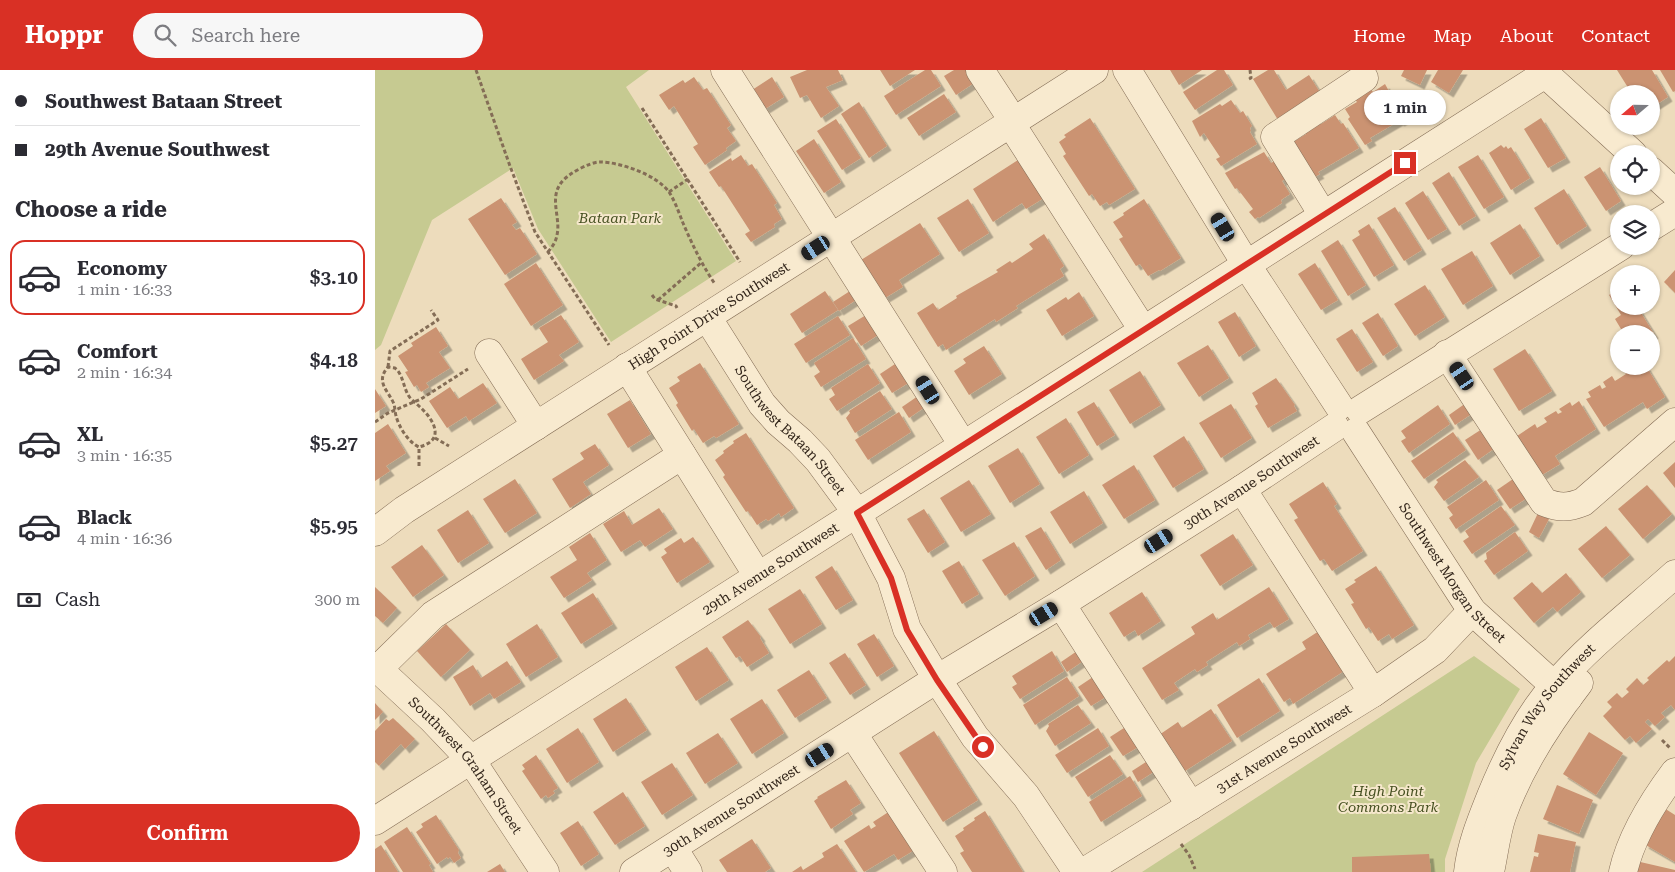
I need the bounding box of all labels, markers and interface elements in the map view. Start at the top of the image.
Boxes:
search box [133,13,483,58]
text: Hoppr [25,21,103,49]
icon: search [151,21,179,49]
text: Search here [191,24,300,47]
text: Home [1353,25,1405,46]
text: Map [1433,25,1472,46]
text: About [1500,25,1553,46]
text: Contact [1581,25,1650,46]
north arrow [1610,85,1660,135]
map controls [1610,85,1660,375]
text: Southwest Bataan Street [45,90,282,113]
callout: 1 min [1364,91,1446,126]
text: 1 min [1383,98,1427,117]
text: 29th Avenue Southwest [45,138,270,161]
button: locate [1610,145,1660,195]
route end [1394,152,1416,174]
text: Choose a ride [15,197,167,222]
button: layers [1610,205,1660,255]
park label: Bataan Park [578,210,662,226]
car [1208,210,1237,244]
car [799,234,832,262]
icon: car [17,255,62,300]
text: Economy [77,257,167,280]
street label: High Point Drive Southwest [625,258,792,373]
button: + [1610,265,1660,315]
text: $3.10 [310,266,358,289]
text: 1 min · 16:33 [77,280,172,299]
button: − [1610,325,1660,375]
icon: car [17,338,62,383]
text: Comfort [77,340,158,363]
text: $4.18 [310,349,358,372]
car [1447,359,1476,393]
street label: Southwest Bataan Street [732,362,849,498]
text: 2 min · 16:34 [77,363,172,382]
car [913,373,942,407]
icon: car [17,421,62,466]
text: XL [77,423,103,446]
text: $5.27 [310,432,358,455]
street label: 30th Avenue Southwest [1180,432,1322,532]
text: 3 min · 16:35 [77,446,172,465]
street label: Southwest Morgan Street [1396,500,1509,646]
icon: car [17,504,62,549]
text: Black [77,506,132,529]
text: $5.95 [310,515,358,538]
street label: 29th Avenue Southwest [699,519,841,618]
car [1142,527,1175,555]
text: 4 min · 16:36 [77,529,172,548]
icon: cash [15,586,43,614]
text: Cash [55,588,100,611]
text: 300 m [314,590,360,609]
car [1027,600,1060,628]
street label: Sylvan Way Southwest [1496,640,1598,772]
street label: Southwest Graham Street [405,693,525,837]
street label: 31st Avenue Southwest [1213,700,1354,796]
route start [972,736,994,758]
car [803,741,836,769]
street label: 30th Avenue Southwest [660,761,802,860]
park label: High Point Commons Park [1338,783,1438,815]
button: Confirm [15,804,360,862]

